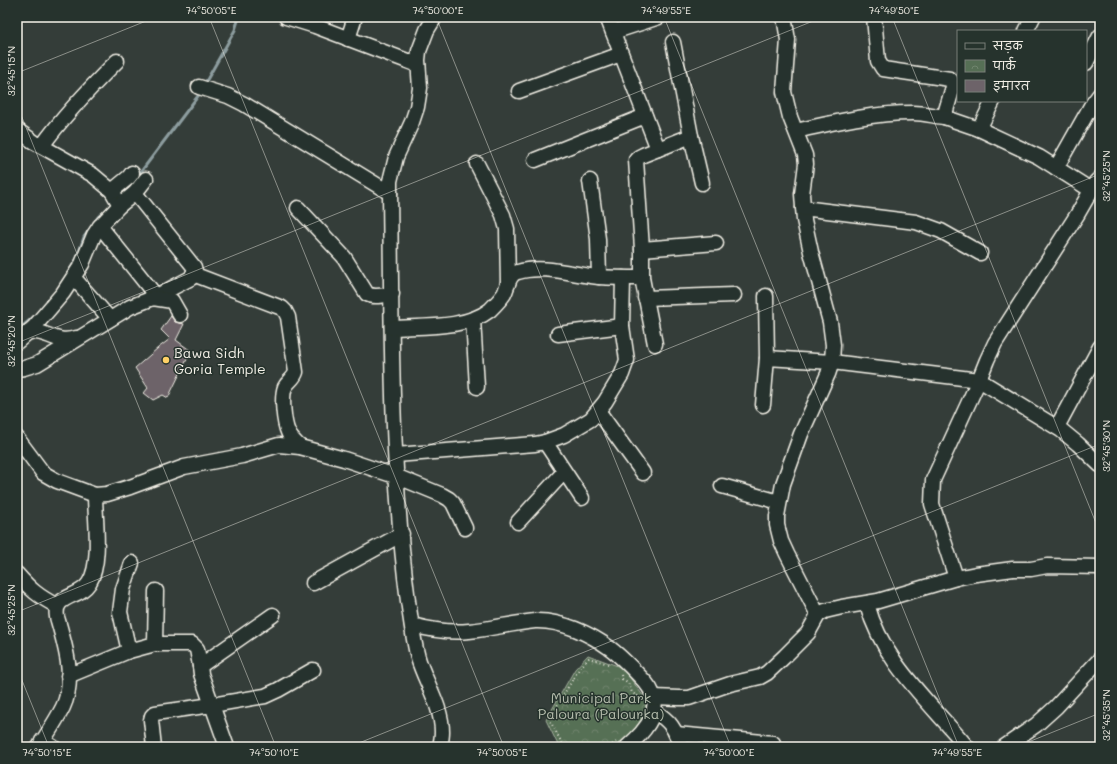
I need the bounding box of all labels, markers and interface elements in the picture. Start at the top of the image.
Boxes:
text: 74°50'05"E [186,3,237,17]
text: 74°50'00"E [412,3,464,17]
text: 74°49'55"E [641,3,691,17]
text: 74°49'50"E [869,3,920,17]
legend [957,30,1087,102]
text: सड़क [992,37,1024,54]
text: 32°45'15"N [4,46,18,96]
text: पार्क [992,56,1017,73]
text: इमारत [993,77,1031,93]
text: 32°45'25"N [1099,150,1113,202]
text: 32°45'20"N [4,315,18,367]
place label: Bawa Sidh Goria Temple [174,343,266,378]
marker: Bawa Sidh Goria Temple [161,355,171,365]
text: 32°45'30"N [1099,420,1113,472]
text: 32°45'25"N [4,584,18,636]
park label: Municipal Park Paloura (Palourka) [538,688,664,723]
text: 32°45'35"N [1099,689,1113,741]
text: 74°50'15"E [22,745,72,759]
text: 74°50'10"E [249,745,299,759]
text: 74°50'05"E [477,745,528,759]
text: 74°50'00"E [703,745,755,759]
text: 74°49'55"E [932,745,982,759]

